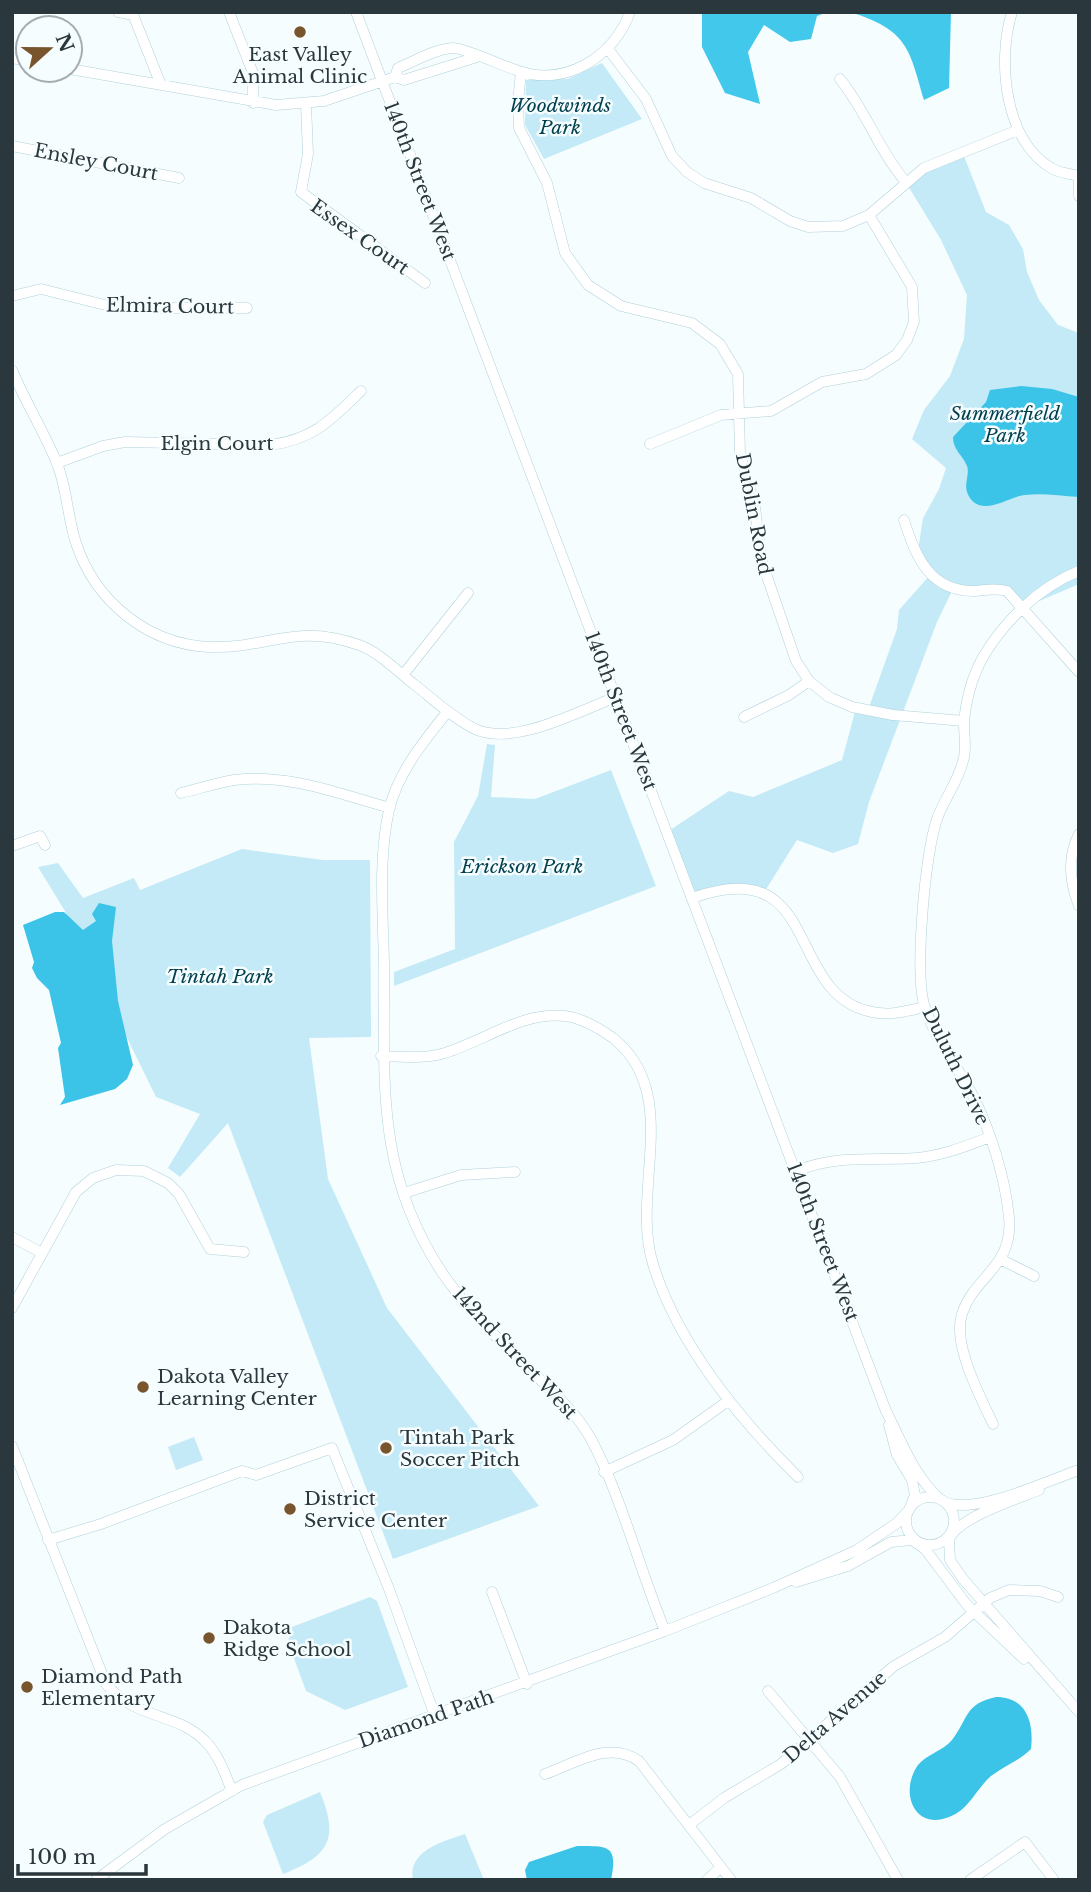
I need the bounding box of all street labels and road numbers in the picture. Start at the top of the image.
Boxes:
street label: 140th Street West [379,98,461,264]
street label: Ensley Court [32,139,161,185]
street label: Essex Court [306,195,414,280]
street label: Elmira Court [106,293,235,319]
street label: Elgin Court [160,432,274,455]
street label: Dublin Road [731,451,777,577]
street label: 140th Street West [580,628,662,794]
street label: Duluth Drive [918,1003,994,1129]
street label: 140th Street West [782,1159,864,1325]
street label: 142nd Street West [448,1282,583,1424]
street label: Delta Avenue [779,1666,891,1768]
street label: Diamond Path [355,1685,497,1753]

